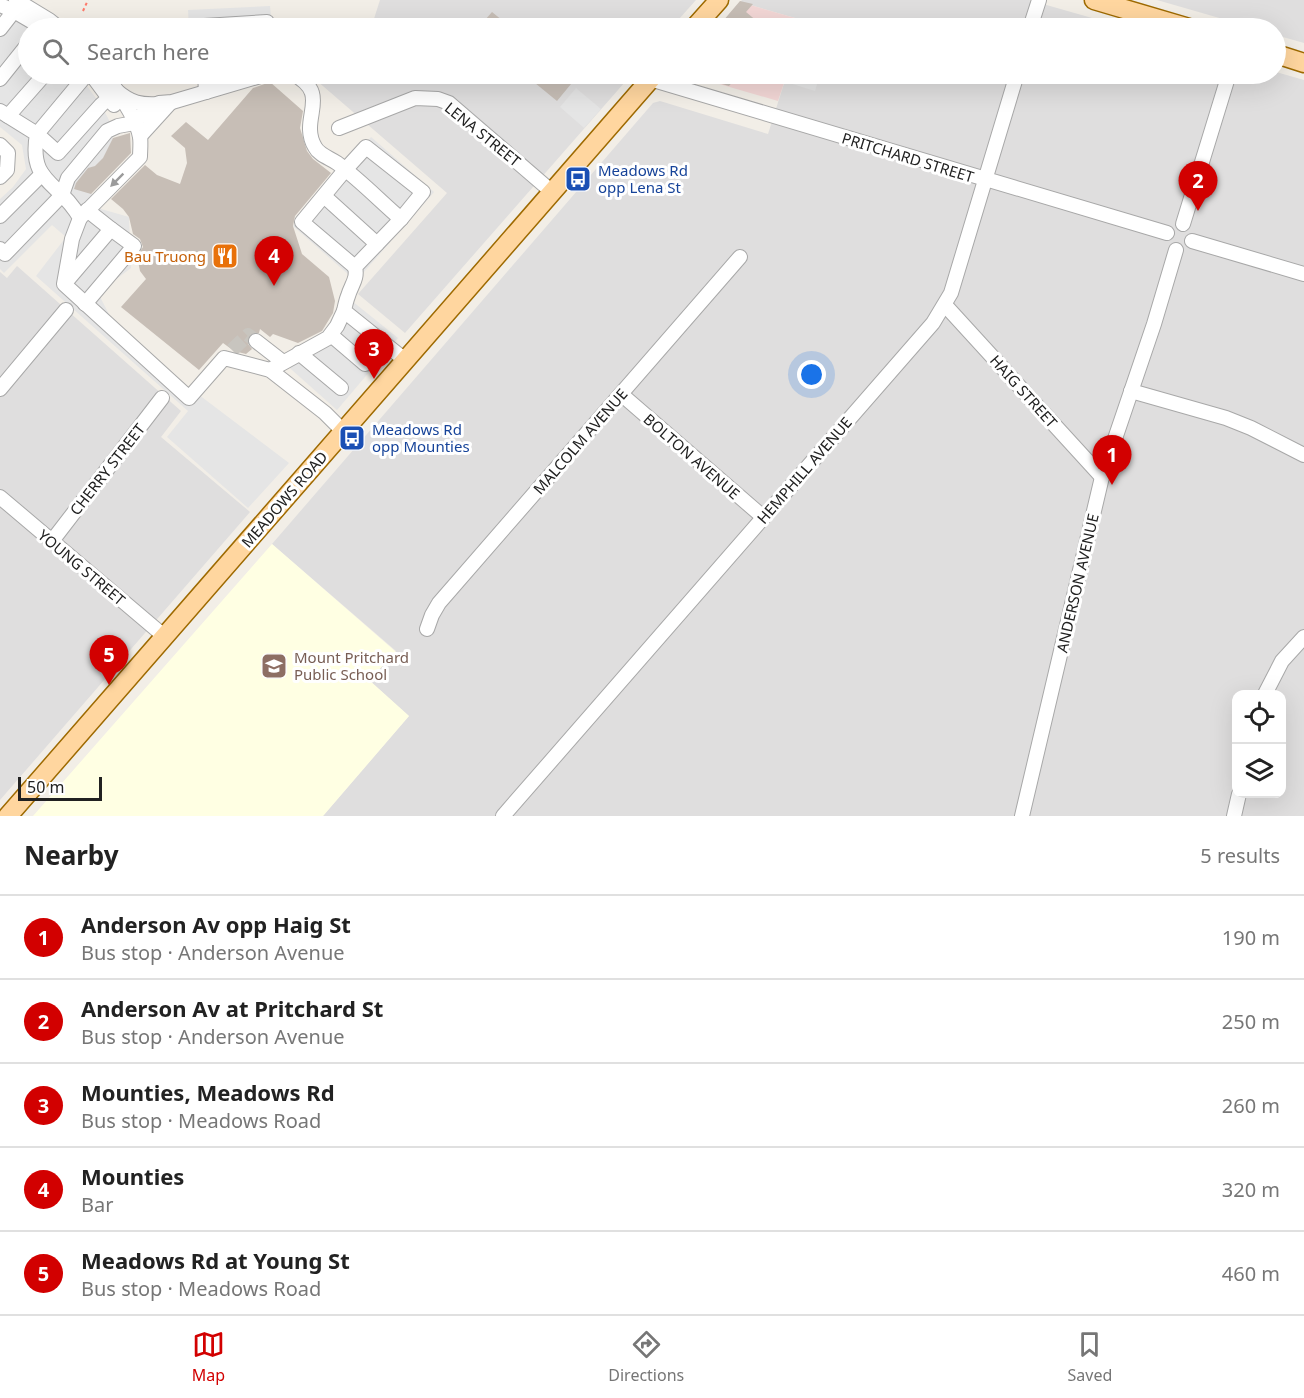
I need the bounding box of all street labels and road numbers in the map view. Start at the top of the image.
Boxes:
street label: LENA STREET [441,97,526,171]
street label: PRITCHARD STREET [840,127,977,187]
street label: HAIG STREET [986,350,1062,432]
street label: MALCOLM AVENUE [528,384,632,498]
street label: BOLTON AVENUE [640,409,744,503]
street label: HEMPHILL AVENUE [752,412,856,528]
street label: CHERRY STREET [65,419,149,519]
street label: MEADOWS ROAD [237,447,331,551]
street label: ANDERSON AVENUE [1051,512,1103,654]
street label: YOUNG STREET [34,525,130,610]

